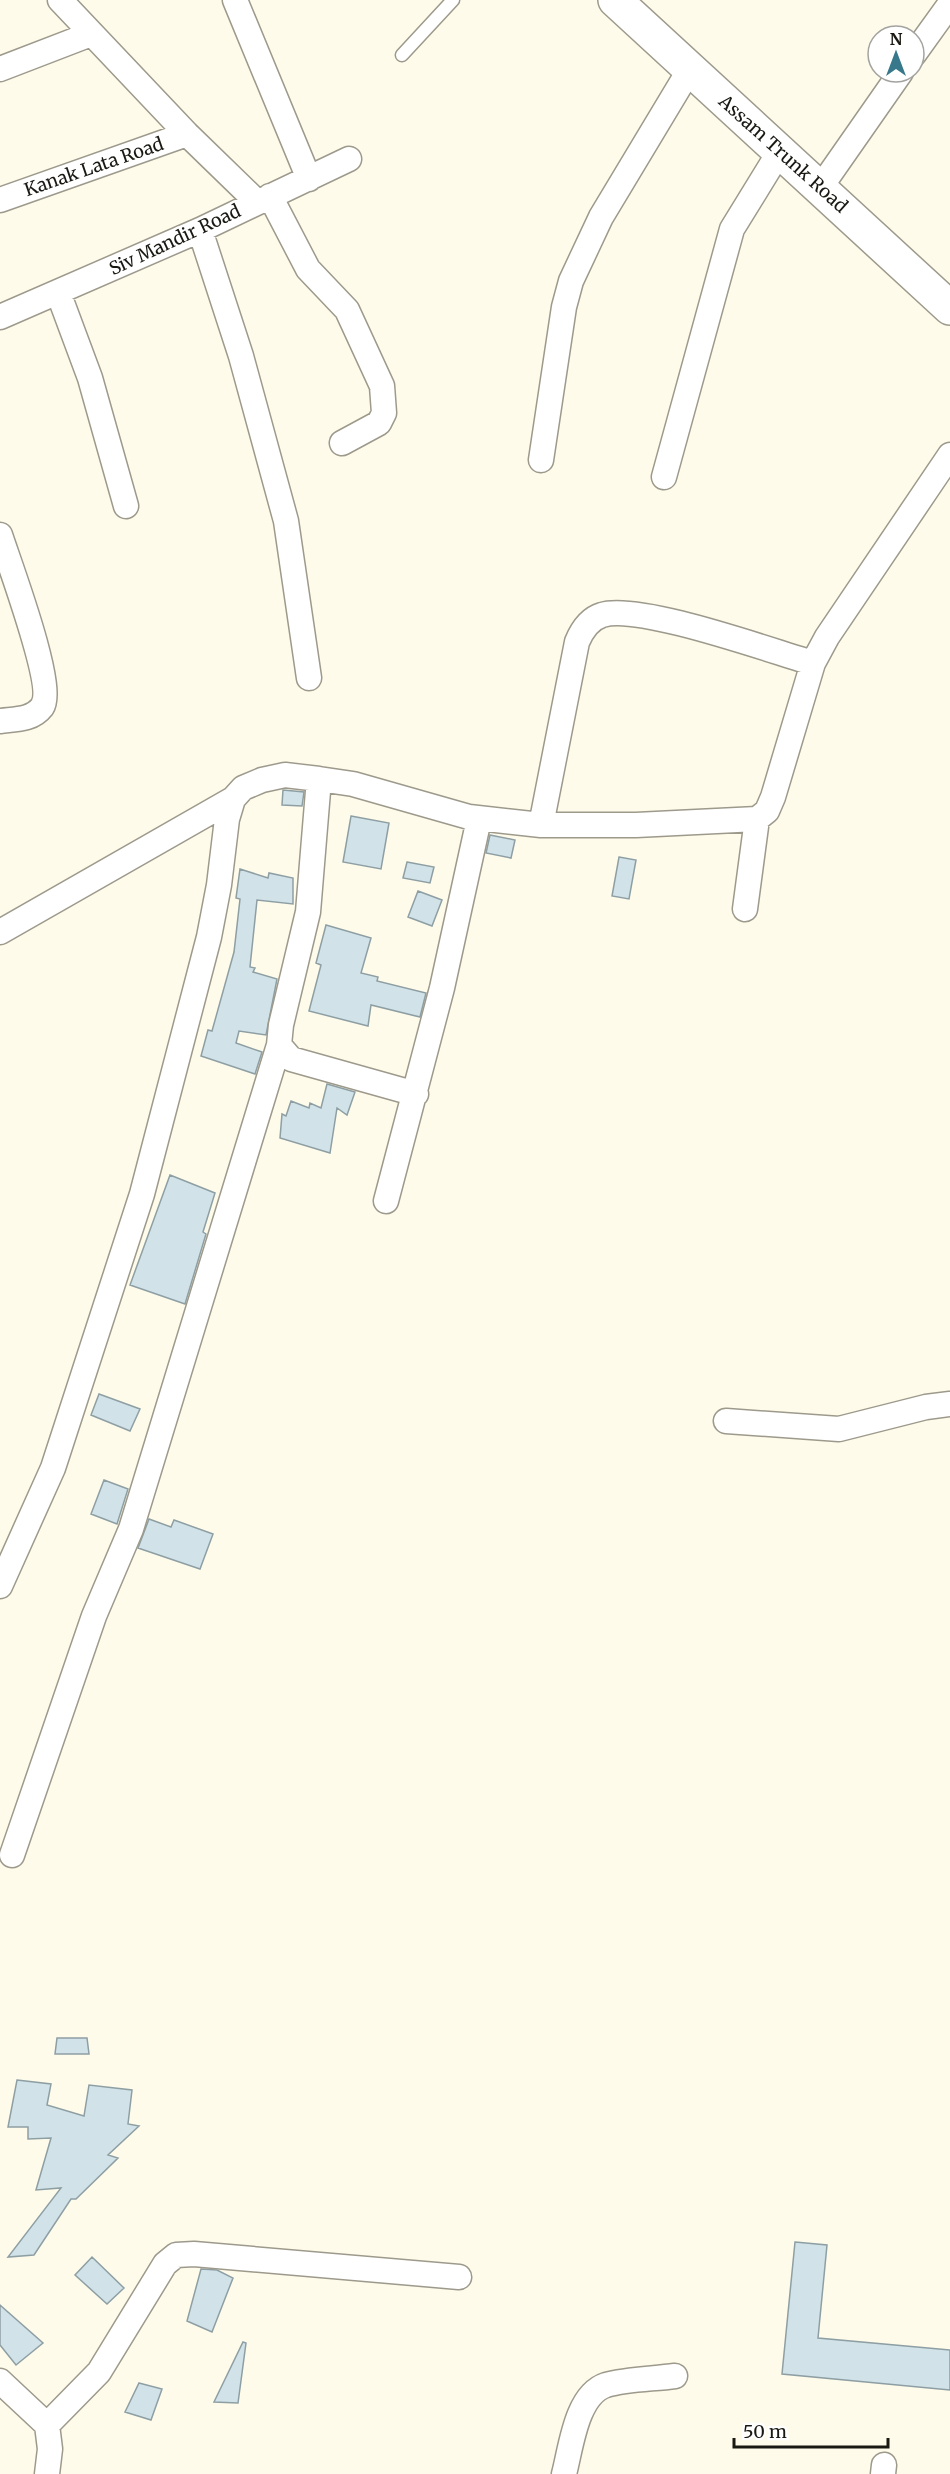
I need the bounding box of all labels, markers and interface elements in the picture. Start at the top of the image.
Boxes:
north arrow [866,24,926,84]
text: N [890,29,903,49]
street label: Assam Trunk Road [713,89,853,218]
street label: Kanak Lata Road [21,132,167,201]
street label: Siv Mandir Road [105,199,244,280]
scale bar [734,2411,888,2449]
text: 50 m [743,2420,787,2443]

